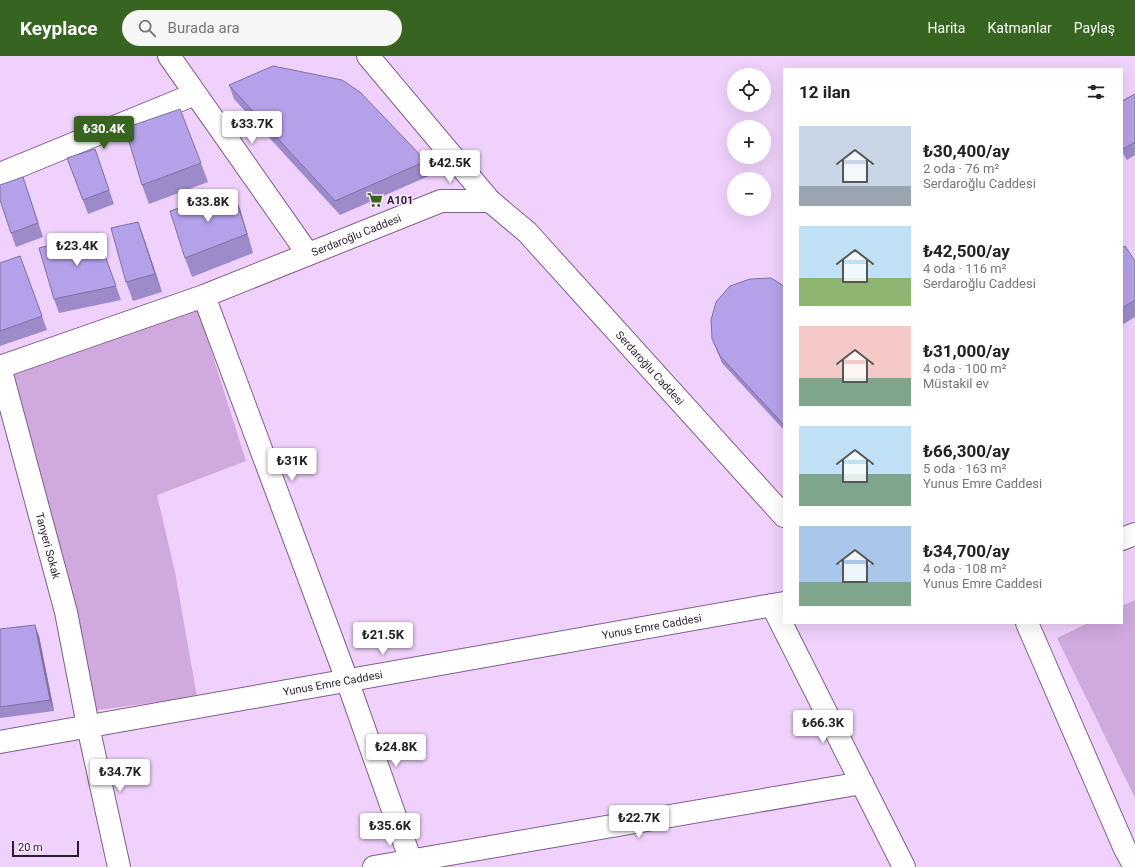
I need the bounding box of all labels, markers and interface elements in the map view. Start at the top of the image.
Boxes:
search box [122,10,402,46]
text: Keyplace [20,17,98,40]
icon: search [136,17,158,39]
text: Burada ara [168,19,240,37]
text: Harita [928,20,965,36]
text: Katmanlar [987,20,1052,36]
text: Paylaş [1074,20,1115,36]
map controls [727,68,771,216]
button: locate [727,68,771,112]
icon: filters [1085,81,1107,103]
text: 12 ilan [799,82,850,102]
pin: ₺33.7K [219,111,285,145]
pin: ₺30.4K [71,116,137,150]
text: ₺33.7K [231,116,273,131]
button: + [727,120,771,164]
text: ₺30.4K [83,121,125,136]
text: ₺30,400/ay [923,141,1010,161]
icon: home [831,142,879,190]
pin: ₺42.5K [417,150,483,184]
text: ₺42.5K [429,155,471,170]
text: 2 oda · 76 m² [923,161,999,176]
button: − [727,172,771,216]
text: Serdaroğlu Caddesi [923,176,1036,191]
pin: ₺33.8K [175,189,241,223]
supermarket icon: A101 [366,191,384,209]
text: ₺33.8K [187,194,229,209]
place label: A101 [387,194,413,207]
street label: Serdaroğlu Caddesi [310,212,403,259]
pin: ₺23.4K [44,233,110,267]
text: ₺23.4K [56,238,98,253]
text: ₺42,500/ay [923,241,1010,261]
icon: home [831,242,879,290]
text: 4 oda · 116 m² [923,261,1007,276]
text: Serdaroğlu Caddesi [923,276,1036,291]
street label: Serdaroğlu Caddesi [613,329,687,408]
text: ₺31,000/ay [923,341,1010,361]
icon: home [831,342,879,390]
text: 4 oda · 100 m² [923,361,1007,376]
text: Müstakil ev [923,376,989,391]
text: ₺66,300/ay [923,441,1010,461]
icon: home [831,442,879,490]
pin: ₺31K [268,448,316,482]
text: ₺31K [277,453,307,468]
text: 5 oda · 163 m² [923,461,1007,476]
text: Yunus Emre Caddesi [923,476,1042,491]
street label: Tanyeri Sokak [33,511,63,581]
text: ₺34,700/ay [923,541,1010,561]
icon: home [831,542,879,590]
text: 4 oda · 108 m² [923,561,1007,576]
text: Yunus Emre Caddesi [923,576,1042,591]
street label: Yunus Emre Caddesi [601,612,703,642]
pin: ₺21.5K [350,622,416,656]
text: ₺21.5K [362,627,404,642]
street label: Yunus Emre Caddesi [282,668,384,699]
pin: ₺66.3K [790,710,856,744]
text: ₺66.3K [802,715,844,730]
pin: ₺24.8K [363,734,429,768]
text: ₺24.8K [375,739,417,754]
pin: ₺34.7K [87,759,153,793]
text: ₺34.7K [99,764,141,779]
pin: ₺22.7K [606,805,672,839]
text: ₺22.7K [618,810,660,825]
pin: ₺35.6K [357,813,423,847]
text: ₺35.6K [369,818,411,833]
scale bar [12,839,79,858]
text: 20 m [18,841,43,854]

